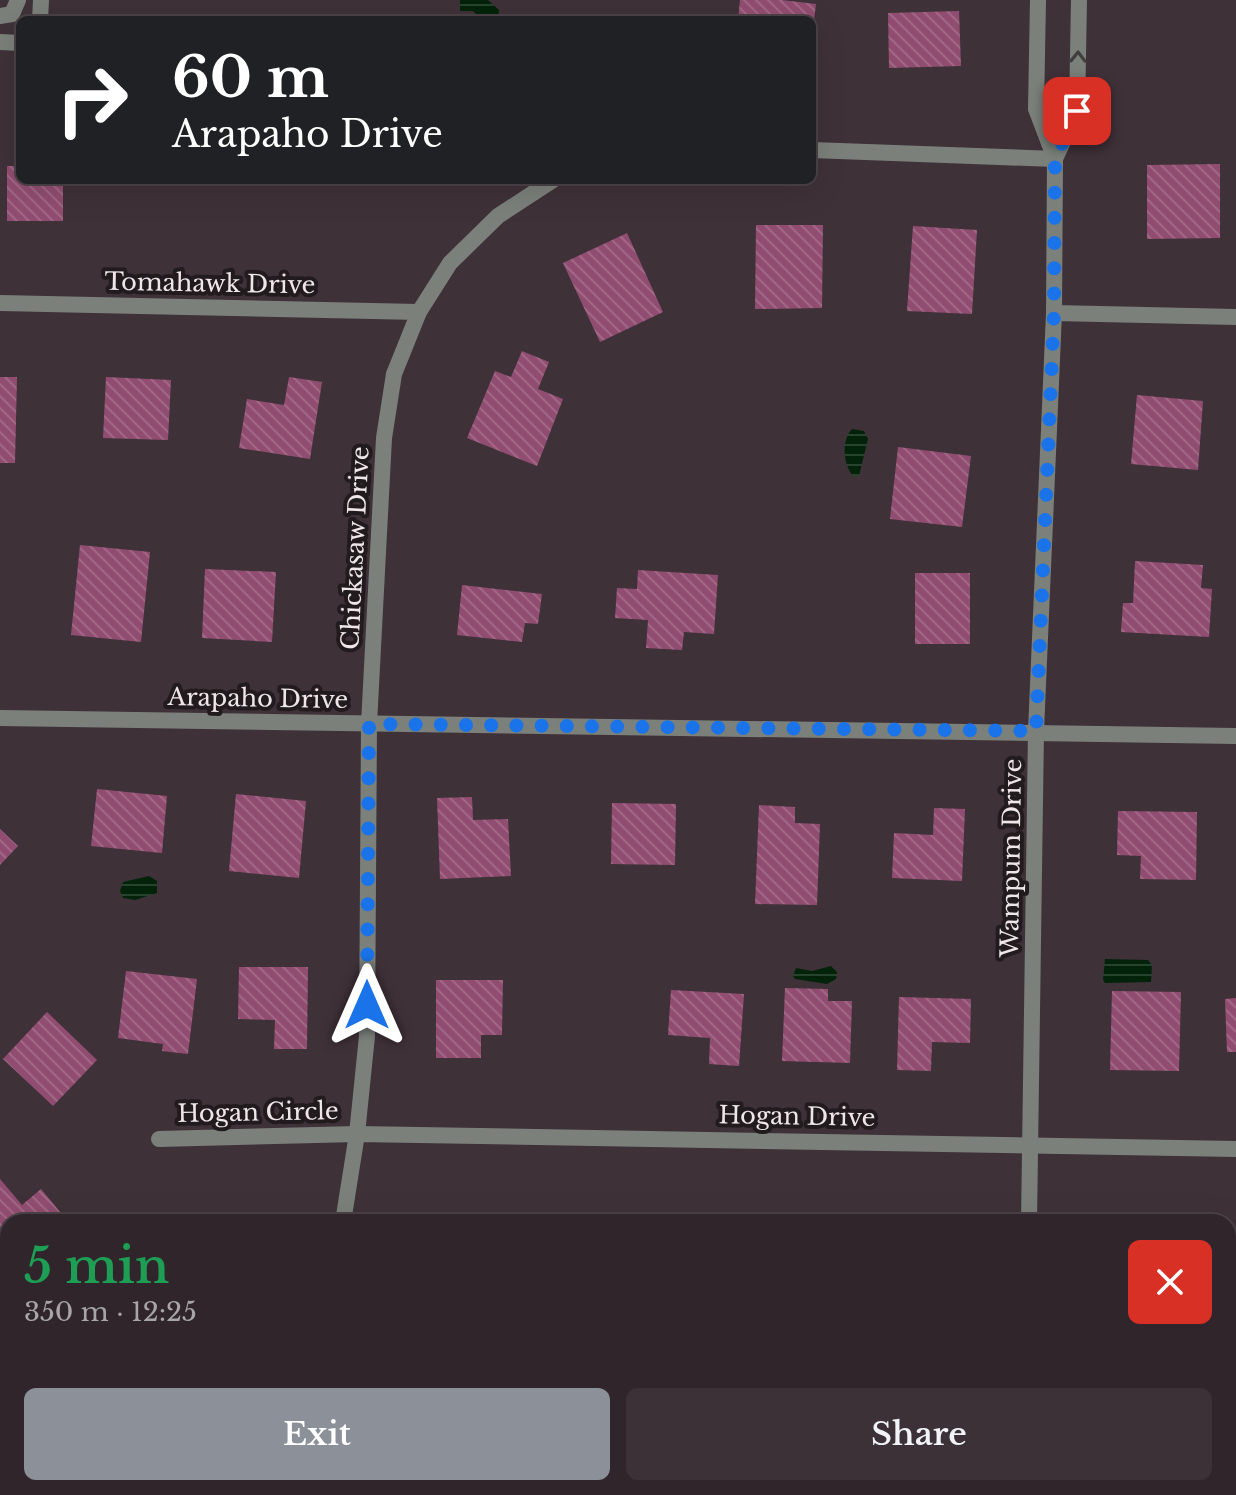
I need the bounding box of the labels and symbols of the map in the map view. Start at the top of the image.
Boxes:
one-way arrow [1069,50,1087,63]
pin [1043,77,1111,145]
street label: Tomahawk Drive [104,267,316,299]
street label: Chickasaw Drive [335,445,375,651]
street label: Arapaho Drive [166,682,349,714]
street label: Wampum Drive [995,758,1027,959]
position arrow [325,963,409,1047]
street label: Hogan Circle [177,1096,339,1128]
street label: Hogan Drive [718,1100,876,1132]

